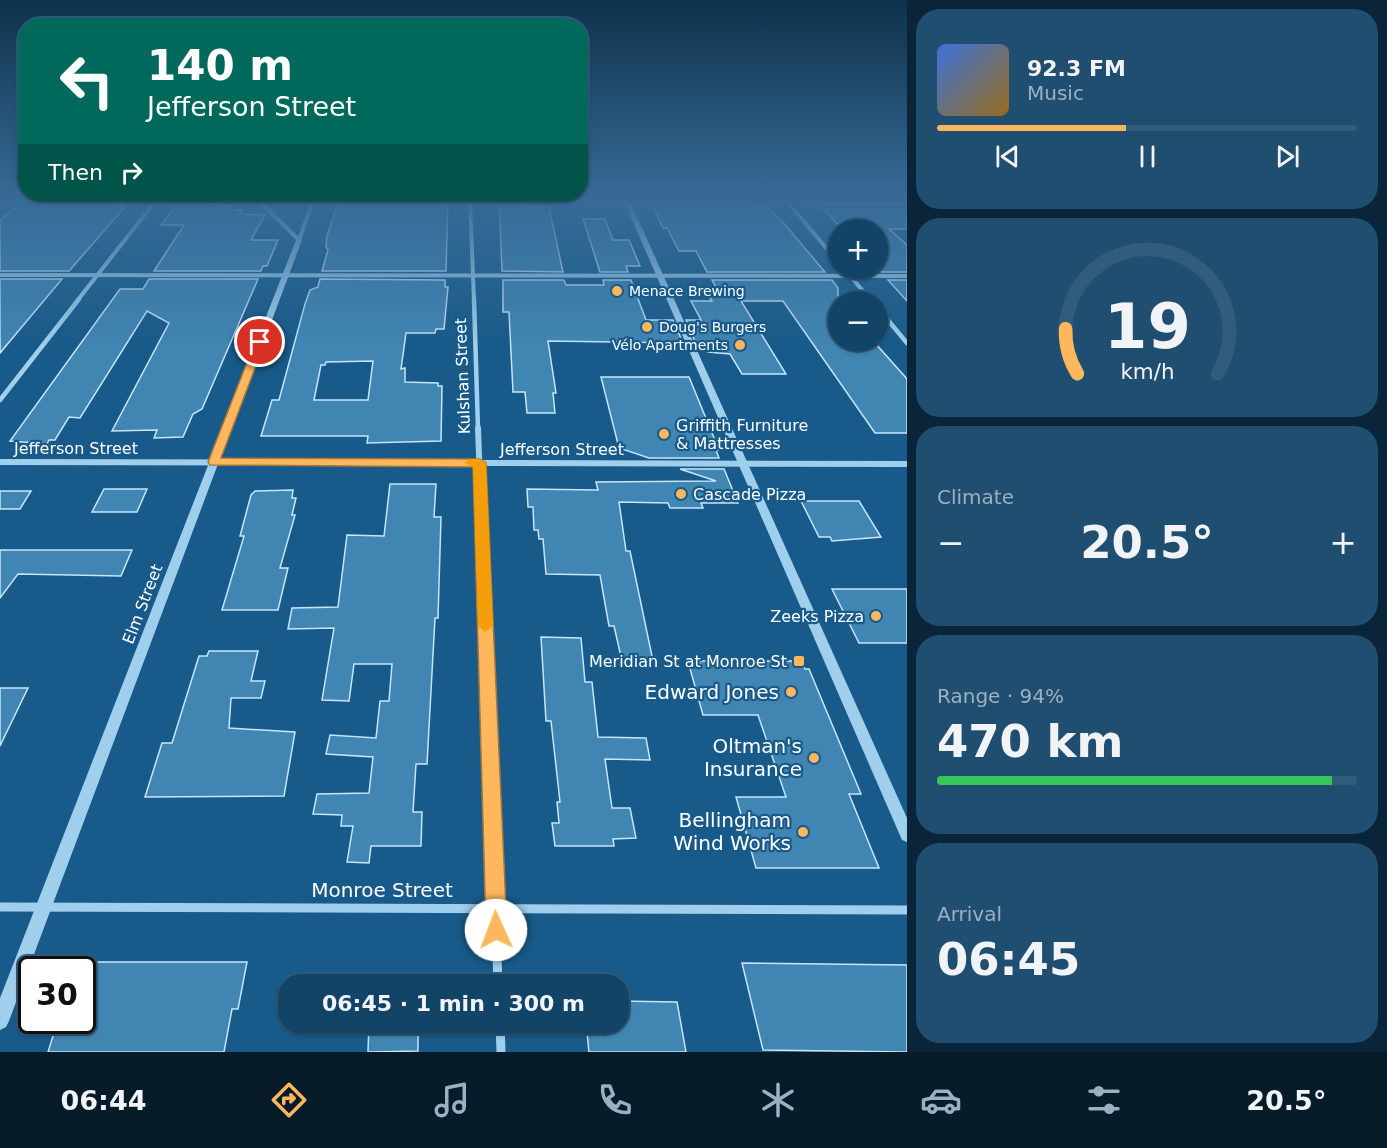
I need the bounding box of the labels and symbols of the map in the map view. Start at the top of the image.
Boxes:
place label: Menace Brewing [629,283,745,299]
marker: Menace Brewing [610,284,624,298]
pin [234,316,285,367]
street label: Kulshan Street [451,317,474,434]
place label: Doug's Burgers [659,319,766,335]
marker: Doug's Burgers [640,320,654,334]
place label: Vélo Apartments [612,337,728,353]
marker: Vélo Apartments [733,338,747,352]
place label: Griffith Furniture & Mattresses [676,416,808,453]
marker: Griffith Furniture & Mattresses [657,427,671,441]
street label: Jefferson Street [13,439,138,458]
street label: Jefferson Street [499,440,624,459]
place label: Cascade Pizza [693,485,806,504]
marker: Cascade Pizza [674,487,688,501]
street label: Elm Street [119,562,166,647]
place label: Zeeks Pizza [770,607,864,626]
marker: Zeeks Pizza [869,609,883,623]
place label: Meridian St at Monroe St [589,652,787,671]
marker: Meridian St at Monroe St [792,654,806,668]
place label: Edward Jones [645,680,779,704]
marker: Edward Jones [784,685,798,699]
place label: Oltman's Insurance [704,734,802,781]
marker: Oltman's Insurance [807,751,821,765]
place label: Bellingham Wind Works [673,808,791,855]
marker: Bellingham Wind Works [796,825,810,839]
street label: Monroe Street [311,878,453,902]
position arrow [464,898,528,962]
speed limit sign: 30 [18,956,96,1034]

